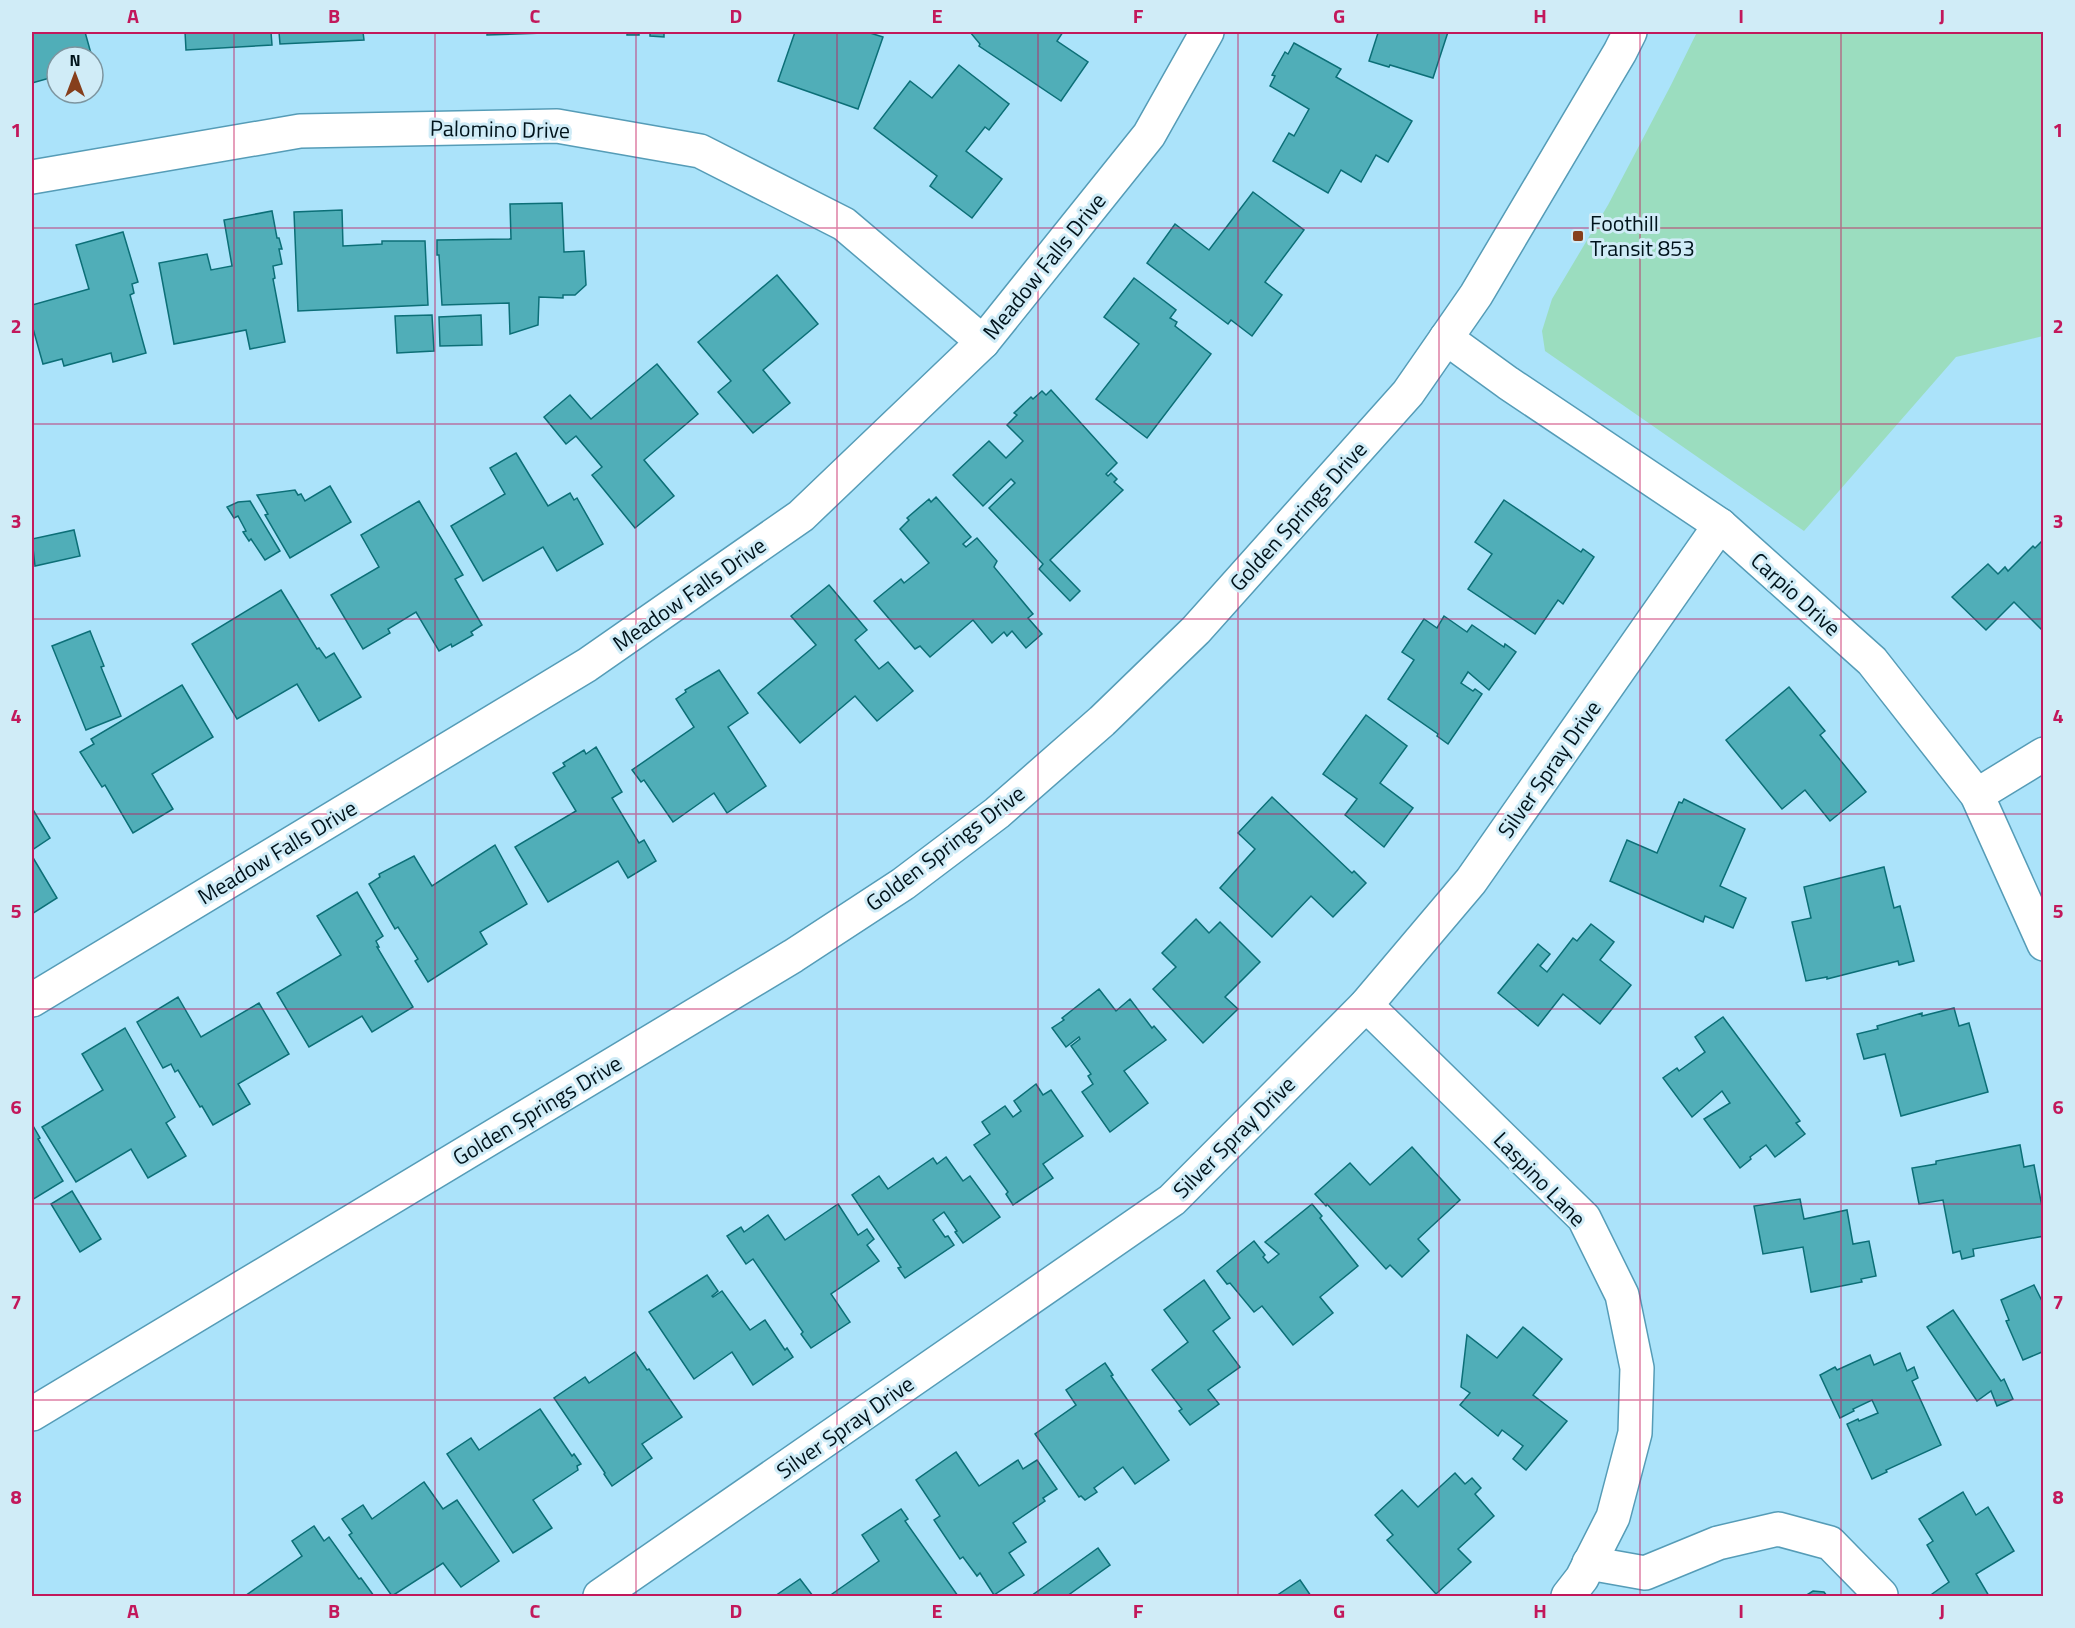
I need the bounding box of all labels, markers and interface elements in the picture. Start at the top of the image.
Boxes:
text: A [127,0,139,31]
text: B [328,0,340,31]
text: C [530,0,541,31]
text: D [730,0,742,31]
text: E [931,0,943,31]
text: F [1133,0,1144,31]
text: G [1333,0,1345,31]
text: H [1533,0,1547,31]
text: I [1738,0,1744,31]
text: J [1939,0,1945,31]
north arrow [45,45,105,105]
text: N [69,48,81,72]
street label: Palomino Drive [430,111,570,147]
text: 1 [10,114,22,145]
text: 1 [2052,114,2064,145]
street label: Meadow Falls Drive [974,185,1114,347]
place label: Foothill Transit 853 [1590,206,1695,265]
marker: Foothill Transit 853 [1571,229,1585,243]
text: 2 [10,310,22,341]
text: 2 [2052,310,2064,341]
street label: Golden Springs Drive [1221,433,1375,599]
text: 3 [10,505,22,536]
text: 3 [2052,505,2064,536]
street label: Meadow Falls Drive [605,528,773,660]
street label: Carpio Drive [1743,544,1849,644]
street label: Silver Spray Drive [1489,693,1609,845]
text: 4 [10,700,22,731]
text: 4 [2052,700,2064,731]
street label: Golden Springs Drive [858,777,1032,919]
street label: Meadow Falls Drive [191,791,363,913]
text: 5 [10,895,22,926]
text: 5 [2052,895,2064,926]
street label: Golden Springs Drive [446,1046,628,1174]
street label: Silver Spray Drive [1165,1068,1303,1206]
text: 6 [10,1091,22,1122]
text: 6 [2052,1091,2064,1122]
street label: Laspino Lane [1486,1124,1594,1234]
text: 7 [10,1286,22,1317]
text: 7 [2052,1286,2064,1317]
street label: Silver Spray Drive [769,1367,921,1487]
text: 8 [10,1481,22,1512]
text: 8 [2052,1481,2064,1512]
text: A [127,1595,139,1626]
text: B [328,1595,340,1626]
text: C [530,1595,541,1626]
text: D [730,1595,742,1626]
text: E [931,1595,943,1626]
text: F [1133,1595,1144,1626]
text: G [1333,1595,1345,1626]
text: H [1533,1595,1547,1626]
text: I [1738,1595,1744,1626]
text: J [1939,1595,1945,1626]

